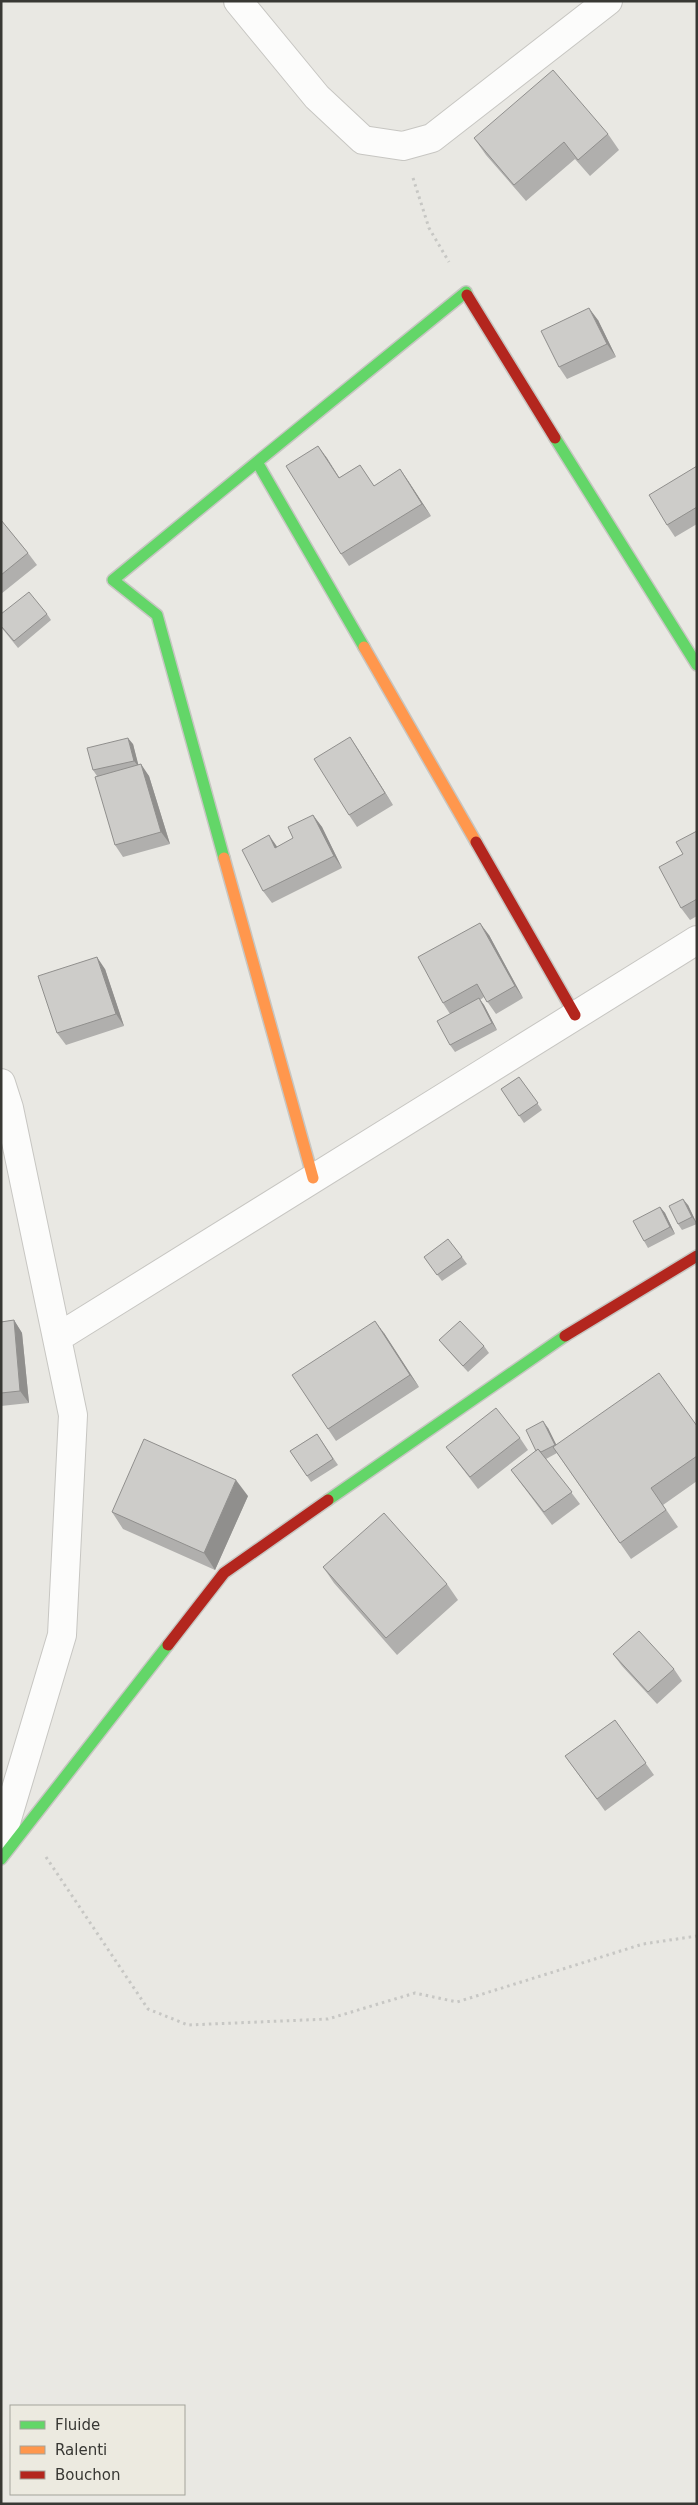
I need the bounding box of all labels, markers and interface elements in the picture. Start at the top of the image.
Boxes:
legend [10,2405,185,2495]
text: Fluide [55,2416,100,2434]
text: Ralenti [55,2441,107,2459]
text: Bouchon [55,2466,120,2484]

